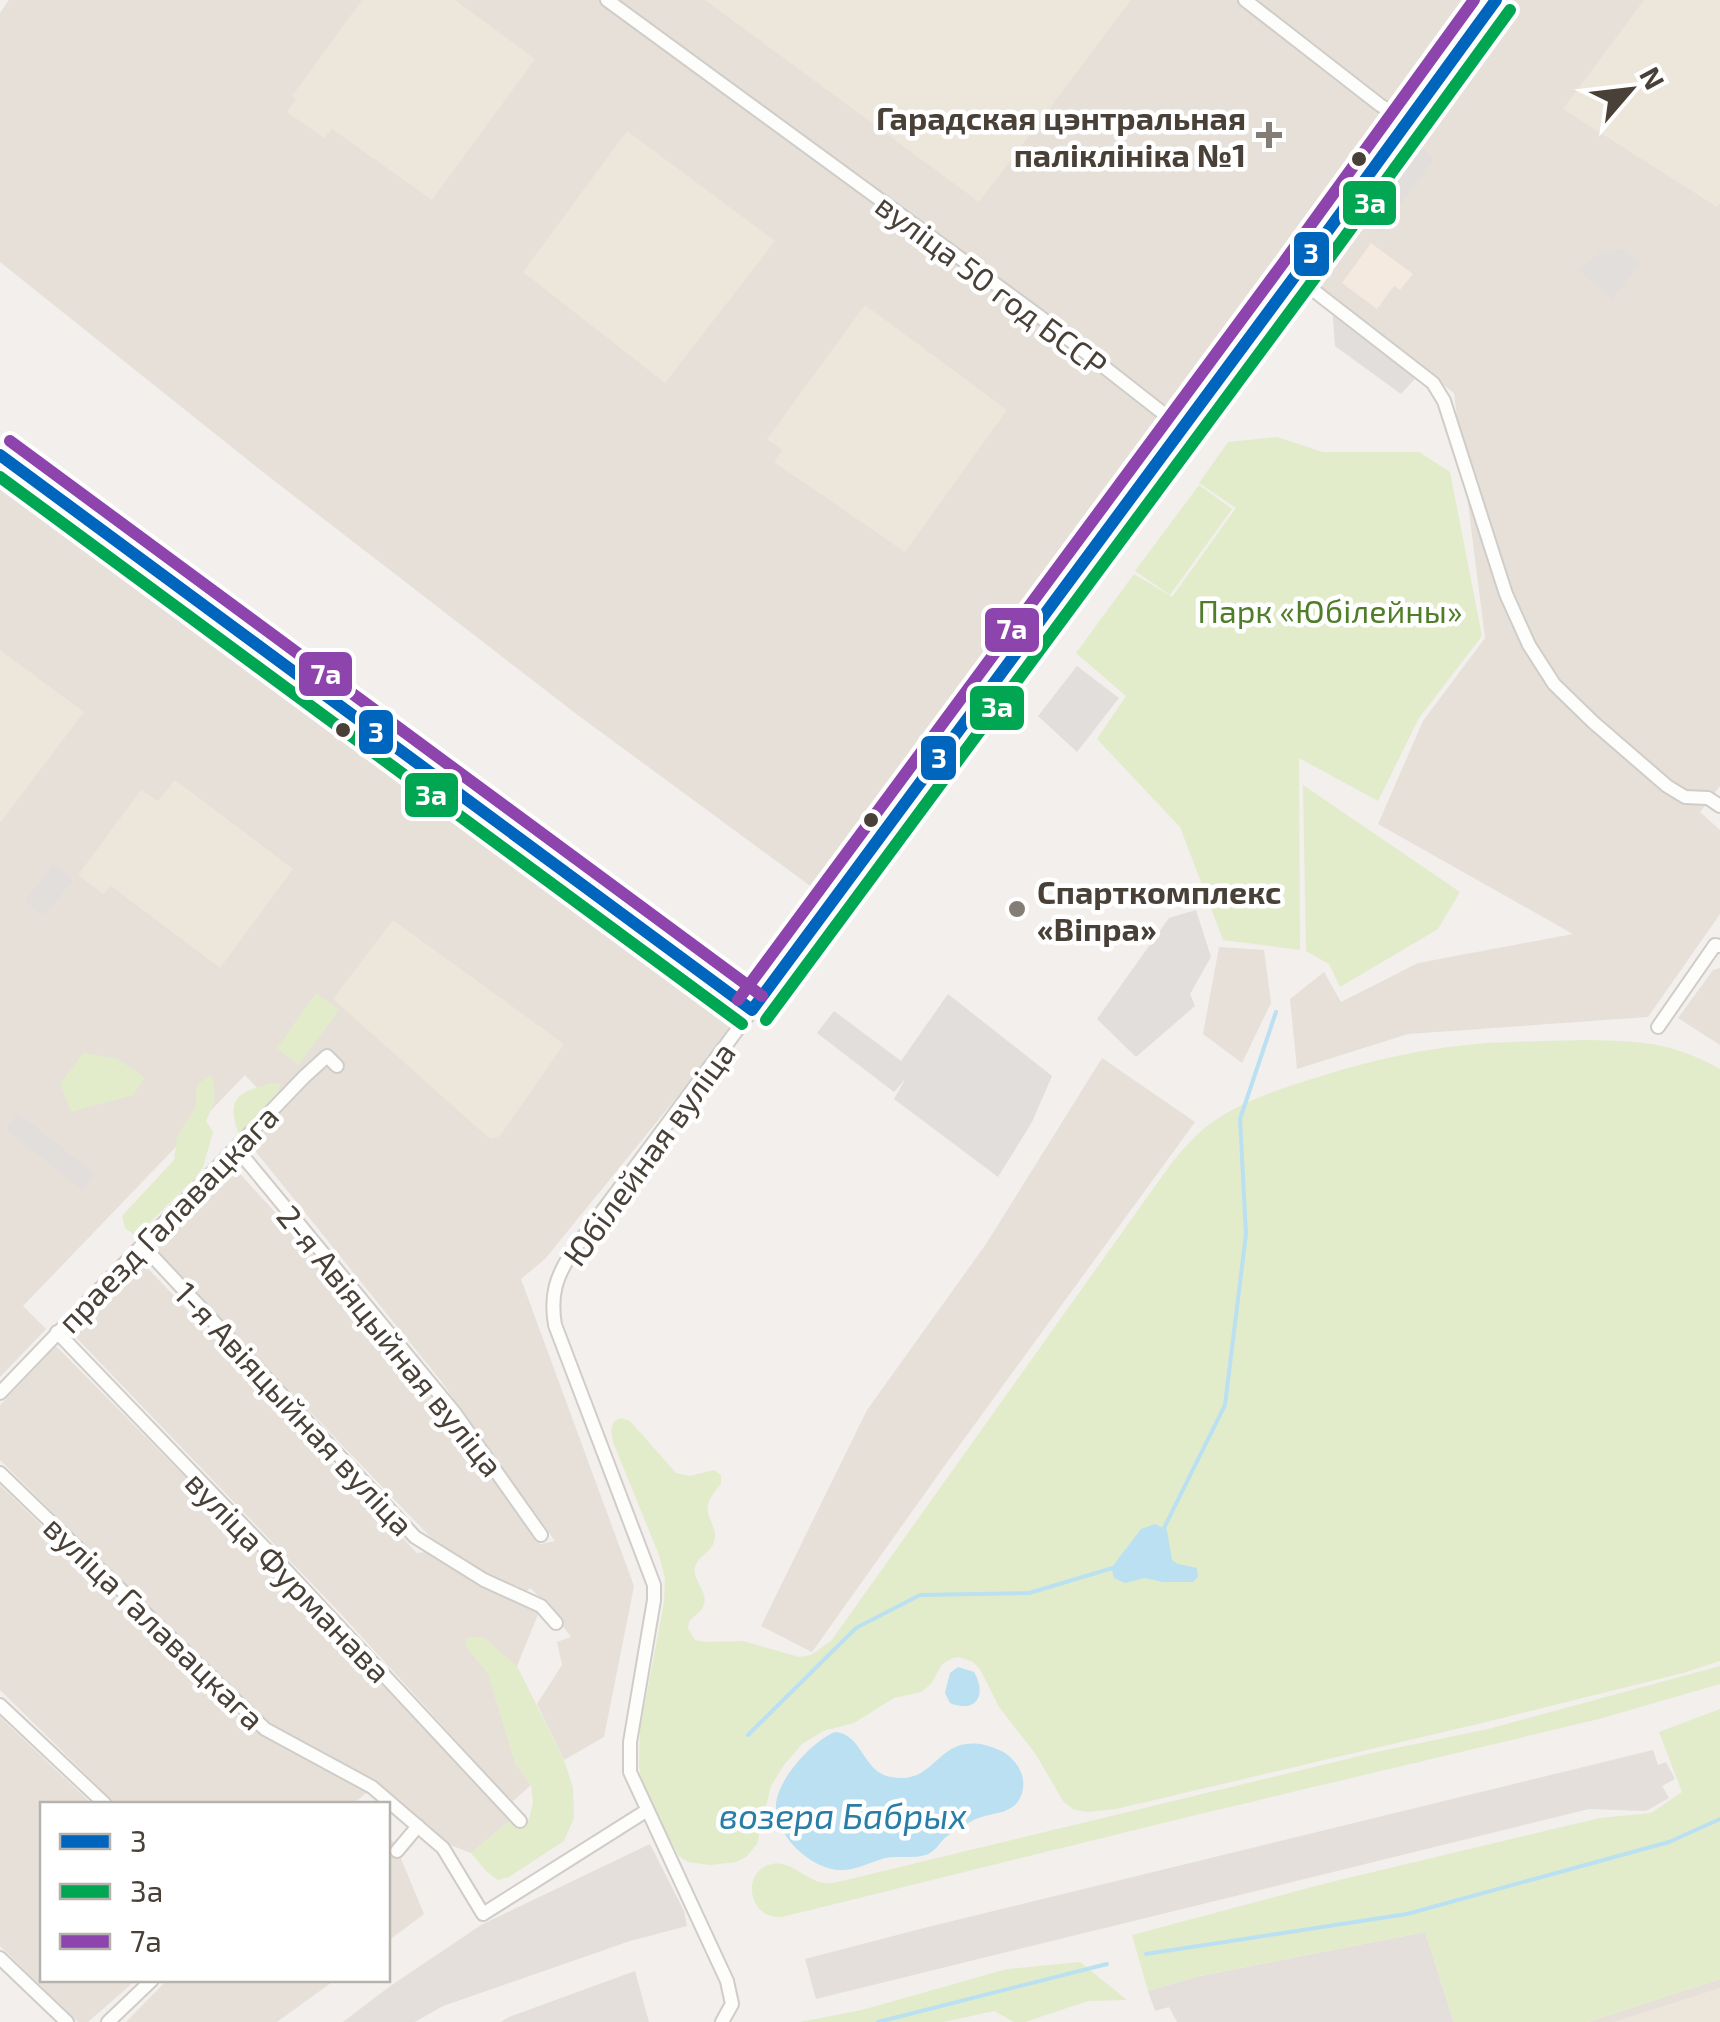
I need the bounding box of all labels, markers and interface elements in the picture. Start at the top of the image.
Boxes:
north arrow [1580,40,1680,140]
text: N [1633,61,1673,95]
place label: Гарадская цэнтральная паліклініка №1 [876,98,1246,173]
marker: Гарадская цэнтральная паліклініка №1 [1256,122,1282,148]
unlabelled marker [1349,149,1369,169]
line badge: 3а [1341,179,1398,227]
street label: вуліца 50 год БССР [868,185,1115,384]
text: 3а [1354,185,1386,219]
line badge: 3 [1292,230,1331,278]
text: 3 [1303,235,1319,269]
park label: Парк «Юбілейны» [1198,591,1462,629]
line badge: 7а [983,606,1041,654]
text: 7а [997,611,1027,645]
line badge: 7а [297,650,354,698]
text: 7а [311,656,341,690]
line badge: 3а [968,684,1026,732]
text: 3а [981,689,1013,723]
line badge: 3 [357,708,395,756]
text: 3 [368,714,384,748]
unlabelled marker [333,720,353,740]
line badge: 3 [919,734,958,782]
text: 3 [931,740,947,774]
line badge: 3а [403,771,460,819]
text: 3а [415,777,447,811]
unlabelled marker [861,810,881,830]
place label: Спарткомплекс «Віпра» [1037,872,1281,947]
marker: Спарткомплекс «Віпра» [1006,898,1028,920]
street label: Юбілейная вуліца [554,1034,743,1273]
street label: праезд Галавацкага [49,1096,285,1340]
street label: 2-я Авіяцыйная вуліца [269,1197,512,1484]
street label: 1-я Авіяцыйная вуліца [167,1273,422,1543]
street label: вуліца Фурманава [178,1463,399,1690]
street label: вуліца Галавацкага [36,1507,273,1738]
water label: возера Бабрых [719,1794,968,1836]
legend [40,1802,390,1982]
text: 3 [130,1822,147,1858]
text: 3а [130,1872,163,1908]
text: 7а [130,1922,162,1958]

